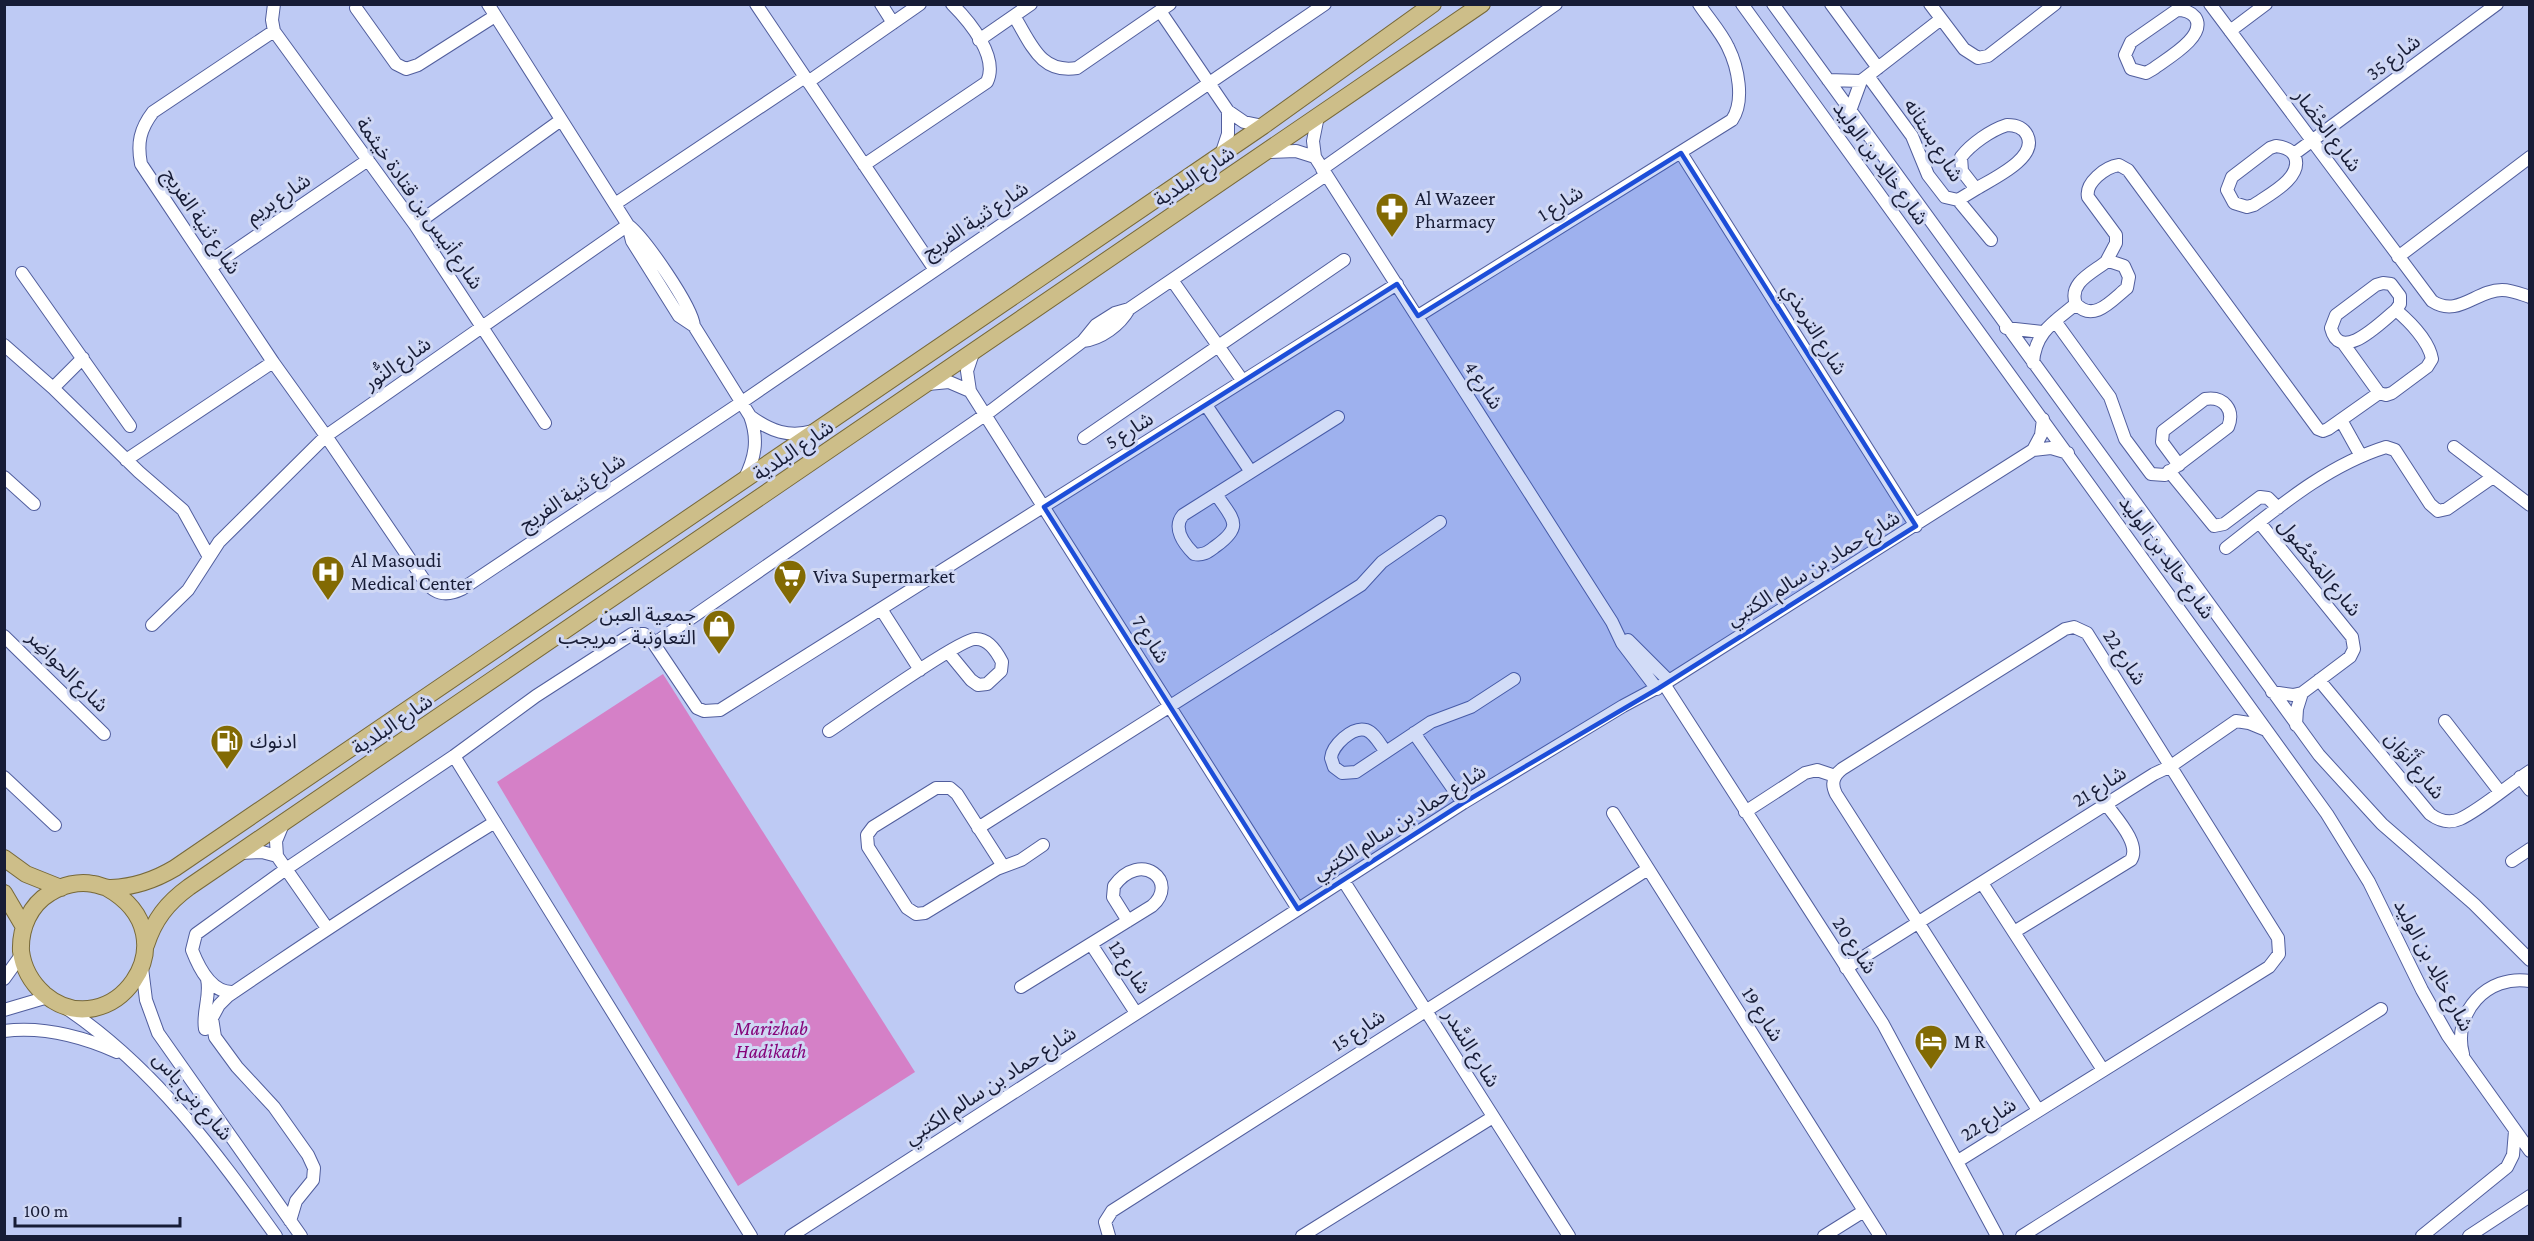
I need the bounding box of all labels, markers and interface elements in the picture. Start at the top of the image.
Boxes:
street label: شارع 35 [2362,30,2427,88]
street label: شارع الحْضَار [2286,84,2366,178]
street label: شارع بستانه [1897,95,1968,188]
street label: شارع خالِد بن الوليد [1826,97,1933,231]
street label: شارع أنيس بن قتادة خيثمة [349,113,488,295]
street label: شارع البلدية [1150,141,1240,214]
street label: شارع ثنية الفريج [155,164,245,280]
street label: شارع بريم [242,169,317,231]
street label: شارع ثنية الفريج [918,177,1034,267]
street label: شارع 1 [1533,181,1589,229]
place label: Al Wazeer Pharmacy [1415,187,1496,233]
pharmacy icon: Al Wazeer Pharmacy [1374,191,1410,238]
street label: شارع الترمذي [1774,279,1852,381]
street label: شارع النُّور [357,329,437,398]
street label: شارع 4 [1457,357,1508,415]
street label: شارع 5 [1101,407,1159,457]
street label: شارع البلدية [749,415,839,488]
street label: شارع ثنية الفريج [515,449,631,539]
street label: شارع خالِد بن الوليد [2112,491,2219,625]
street label: شارع حماد بن سالم الكتبي [1722,506,1906,634]
street label: شارع المَحْصُول [2271,514,2366,623]
place label: Al Masoudi Medical Center [351,549,472,594]
hospital icon: Al Masoudi Medical Center [310,554,346,601]
supermarket icon: Viva Supermarket [772,558,808,605]
place label: Viva Supermarket [813,565,955,588]
place label: جمعية العبن التعاونبة - مريجب [558,603,696,649]
shop icon: جمعية العبن التعاونبة - مريجب [701,608,737,655]
street label: شارع 7 [1125,611,1174,669]
street label: شارع الحواضِر [19,625,113,719]
street label: شارع 22 [2096,625,2151,691]
street label: شارع البلدية [348,689,438,762]
fuel station icon: ادنوك [209,723,245,770]
street label: شارع أَنْوَان [2378,724,2453,806]
place label: ادنوك [250,730,297,753]
street label: شارع حماد بن سالم الكتبي [1308,760,1492,888]
street label: شارع 21 [2068,761,2132,814]
street label: شارع خالِد بن الوليد [2386,895,2478,1037]
street label: شارع 20 [1825,912,1882,980]
street label: شارع 12 [1101,936,1155,1000]
street label: شارع 19 [1735,983,1788,1047]
street label: شارع السَّدر [1436,1004,1505,1093]
street label: شارع 15 [1327,1005,1391,1059]
park label: Marizhab Hadikath [733,1017,808,1062]
street label: شارع حماد بن سالم الكتبي [900,1021,1082,1153]
hotel icon: M R [1913,1023,1949,1070]
place label: M R [1954,1030,1986,1052]
street label: شارع بني ياس [145,1047,237,1148]
street label: شارع 22 [1956,1093,2022,1148]
scale bar [15,1190,180,1228]
text: 100 m [24,1201,69,1221]

